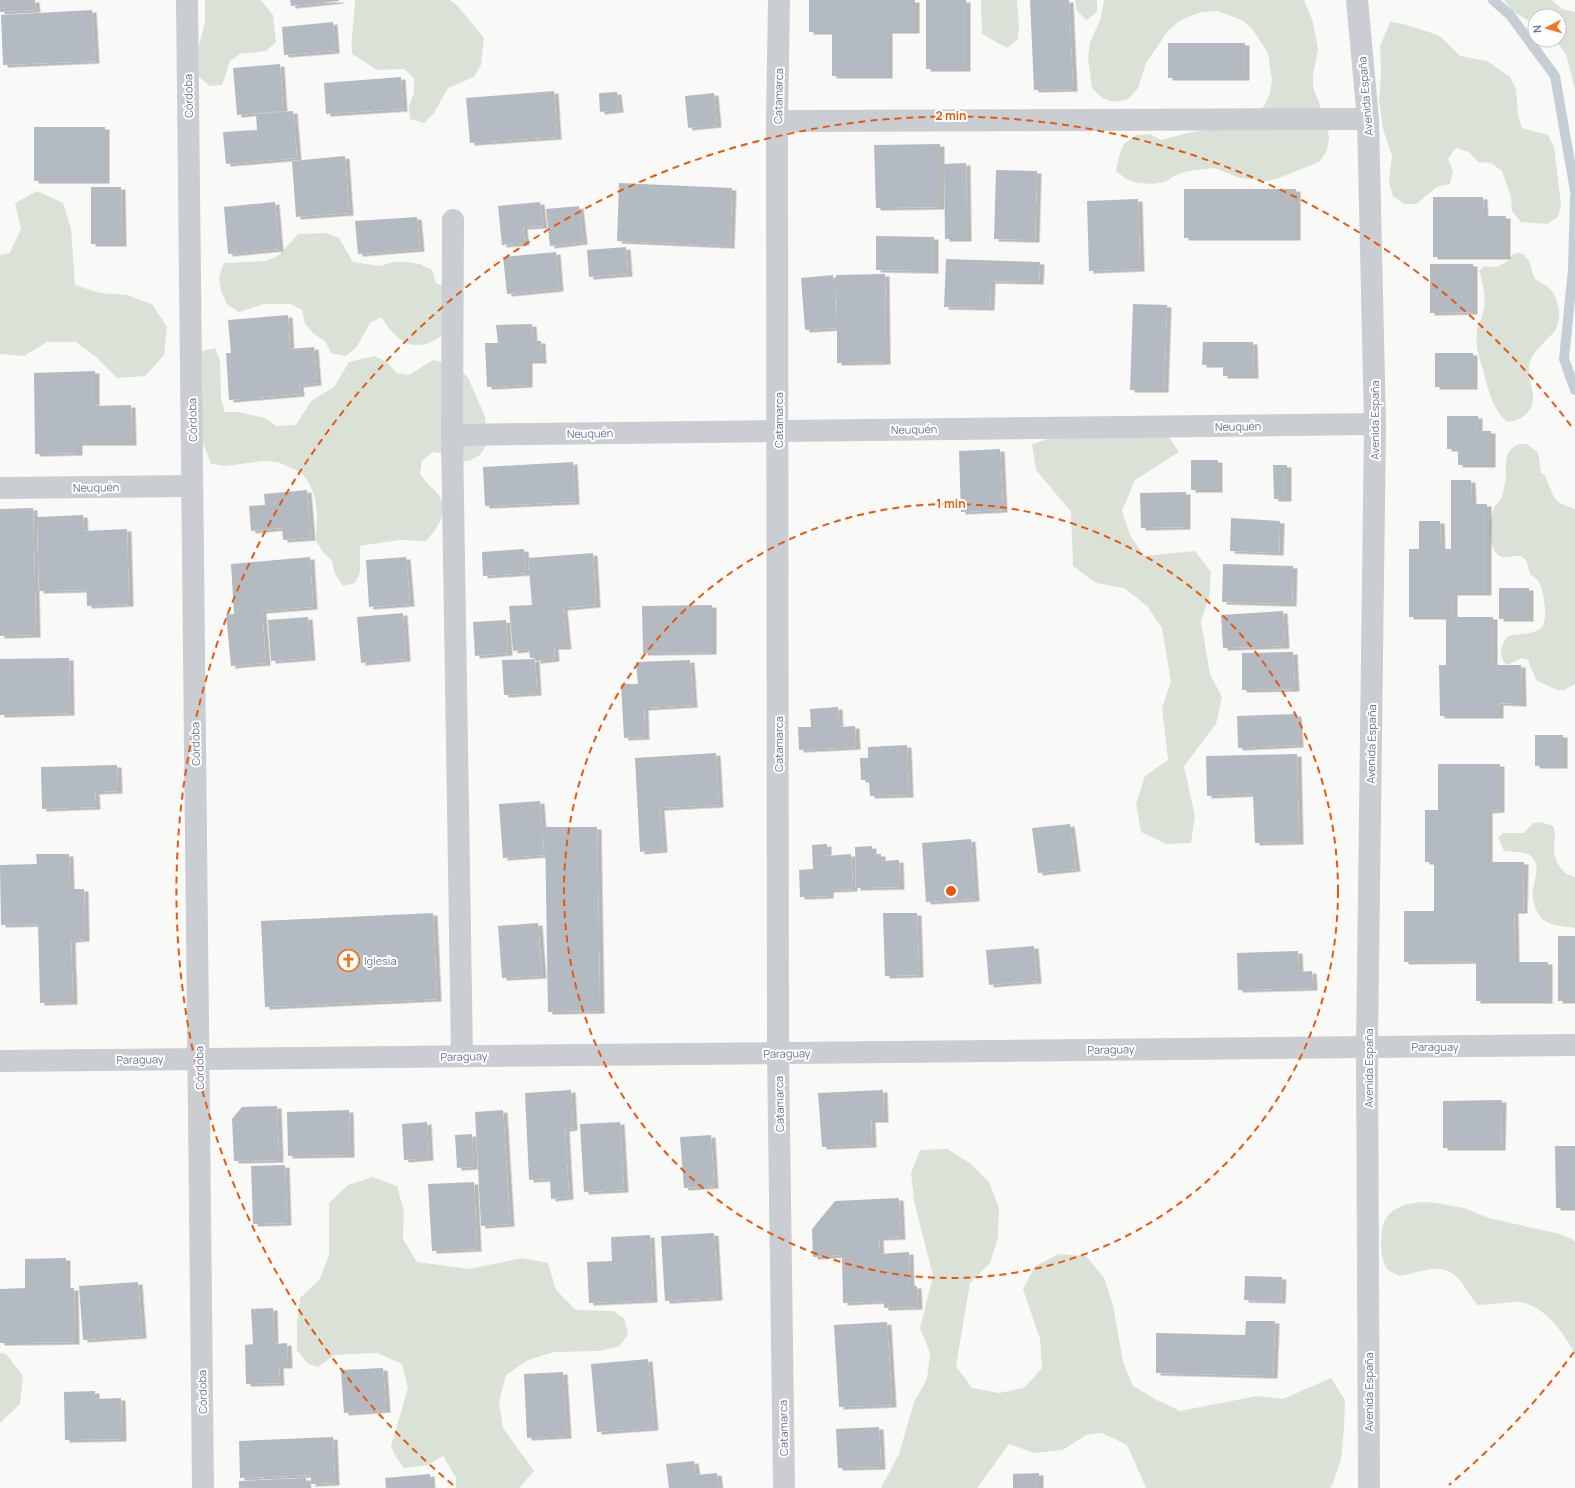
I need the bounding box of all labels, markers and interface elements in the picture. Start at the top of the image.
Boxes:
north arrow [1527,8,1567,48]
text: N [1529,24,1544,34]
street label: Avenida España [1354,56,1376,136]
street label: Catamarca [770,68,786,124]
street label: Córdoba [180,74,196,118]
text: 2 min [935,107,967,124]
street label: Avenida España [1367,380,1382,460]
street label: Catamarca [771,392,786,448]
street label: Córdoba [184,398,200,442]
street label: Neuquén [1215,418,1261,434]
street label: Neuquén [891,421,937,437]
street label: Neuquén [567,425,613,441]
street label: Neuquén [73,479,119,495]
text: 1 min [936,495,966,512]
street label: Avenida España [1363,704,1379,784]
street label: Catamarca [771,716,786,772]
street label: Córdoba [187,722,203,766]
centre of rings [944,884,958,898]
church icon: Iglesia [336,947,362,973]
place label: Iglesia [364,953,397,968]
street label: Avenida España [1361,1028,1376,1108]
street label: Paraguay [1412,1039,1459,1054]
street label: Paraguay [1087,1041,1135,1057]
street label: Paraguay [763,1045,811,1061]
street label: Córdoba [191,1046,207,1090]
street label: Paraguay [440,1048,488,1064]
street label: Paraguay [116,1051,164,1067]
street label: Catamarca [771,1076,787,1132]
street label: Avenida España [1361,1352,1376,1432]
street label: Córdoba [194,1370,210,1414]
street label: Catamarca [775,1400,791,1456]

